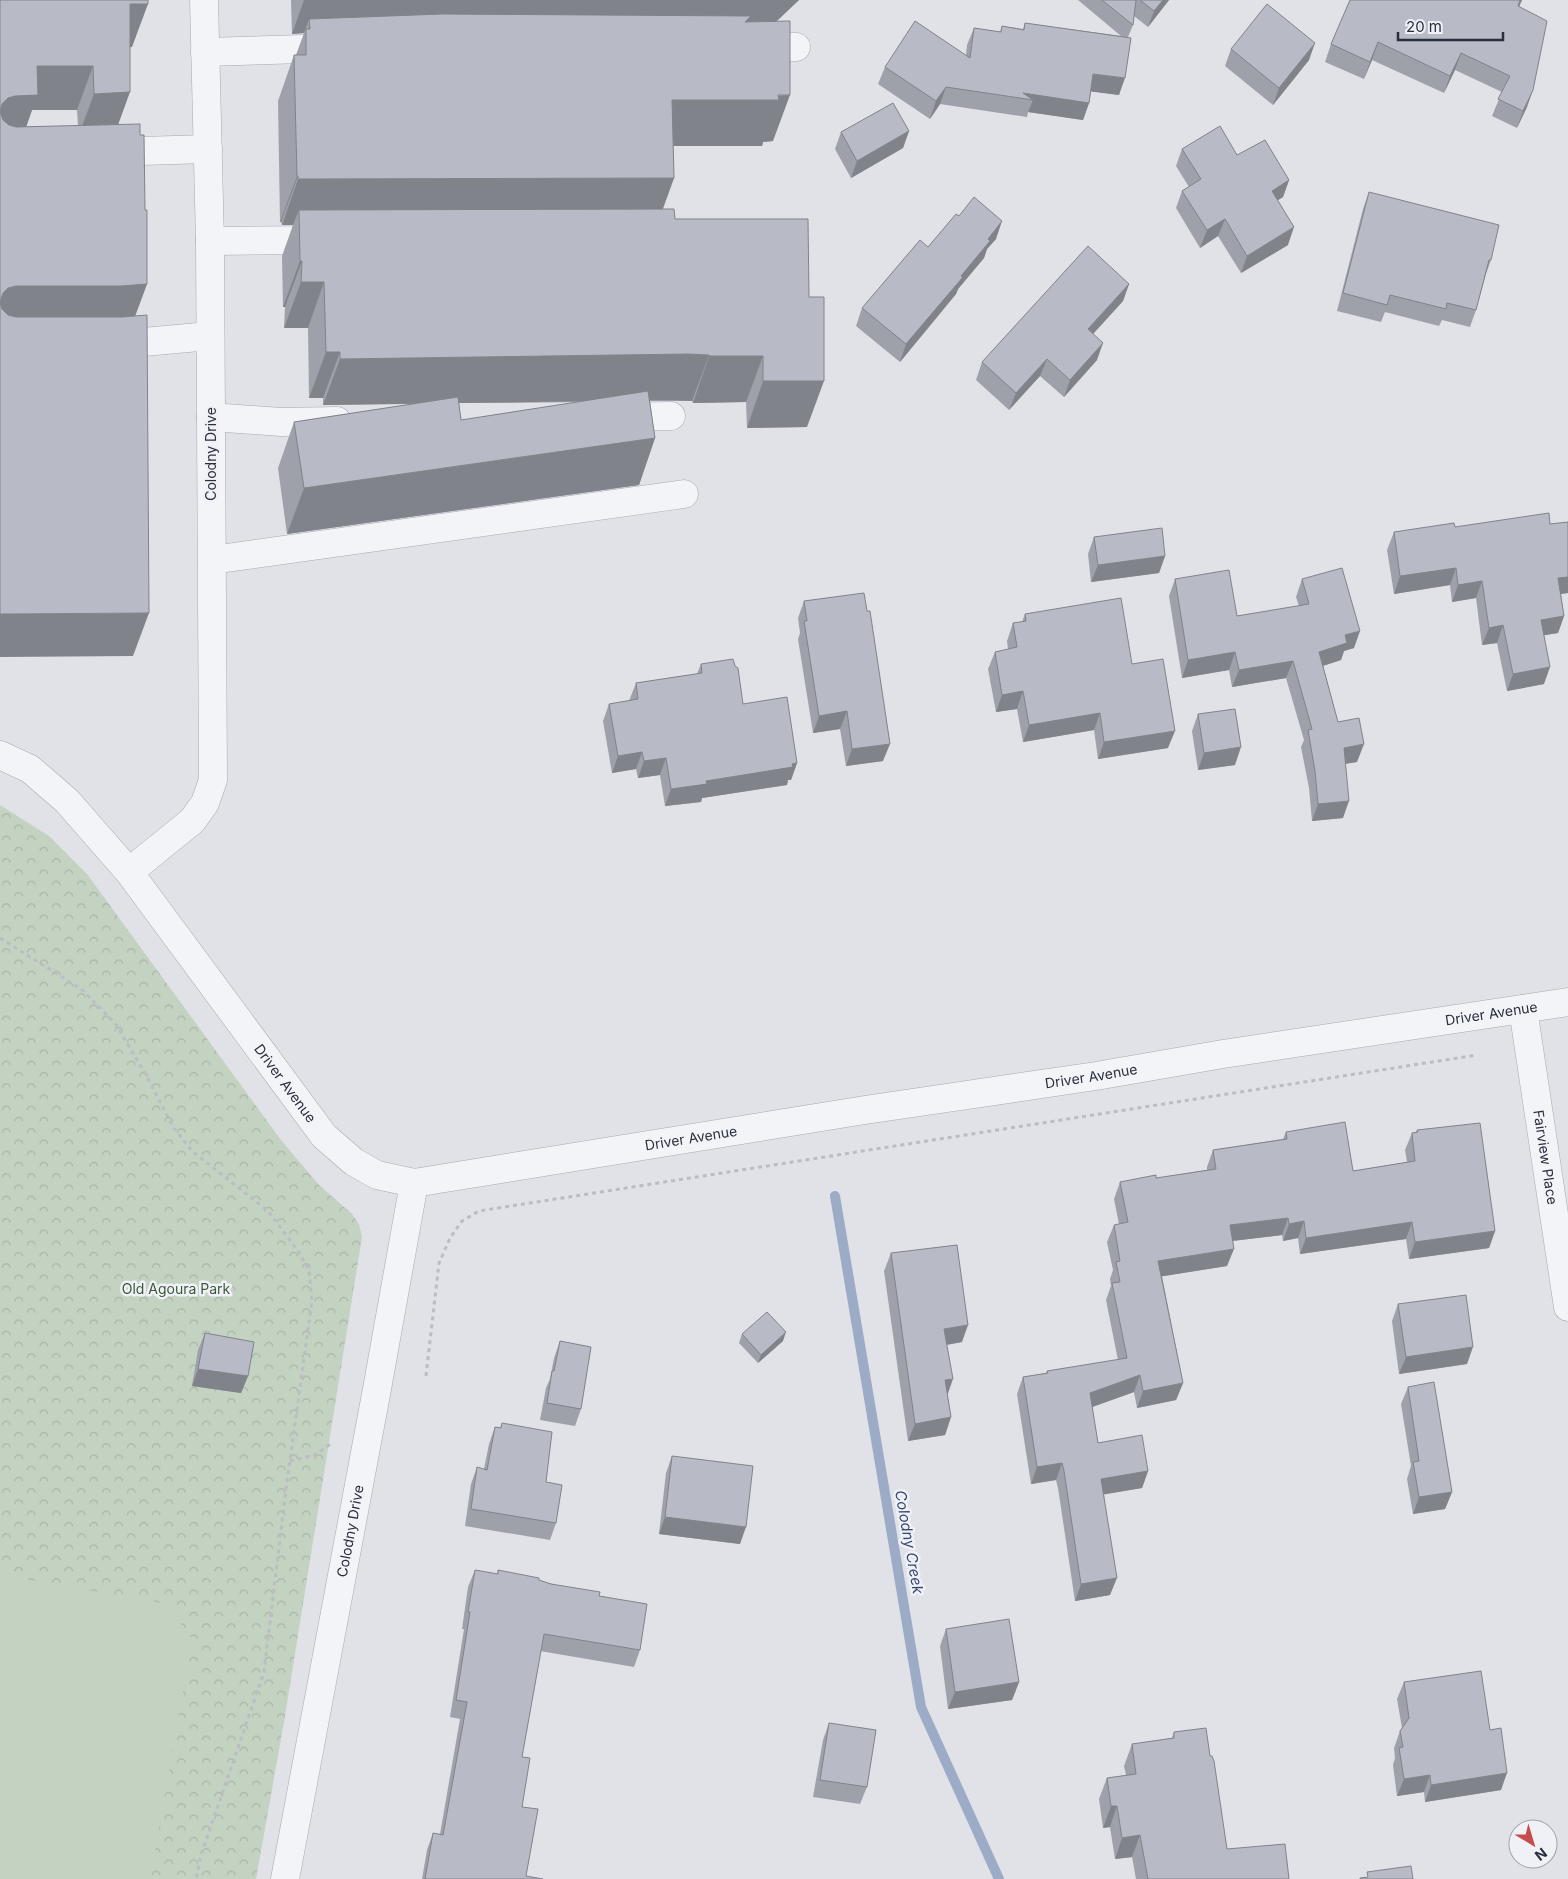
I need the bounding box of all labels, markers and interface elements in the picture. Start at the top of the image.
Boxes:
scale bar [1398,10,1503,42]
text: 20 m [1406,17,1442,36]
street label: Colodny Drive [202,407,219,501]
street label: Driver Avenue [1444,998,1539,1028]
street label: Driver Avenue [251,1040,320,1126]
street label: Driver Avenue [1044,1060,1139,1091]
street label: Fairview Place [1530,1109,1561,1206]
street label: Driver Avenue [643,1122,738,1154]
park label: Old Agoura Park [122,1280,231,1297]
street label: Colodny Drive [333,1483,367,1579]
water label: Colodny Creek [891,1489,928,1596]
north arrow [1508,1819,1558,1869]
text: N [1532,1845,1551,1865]

